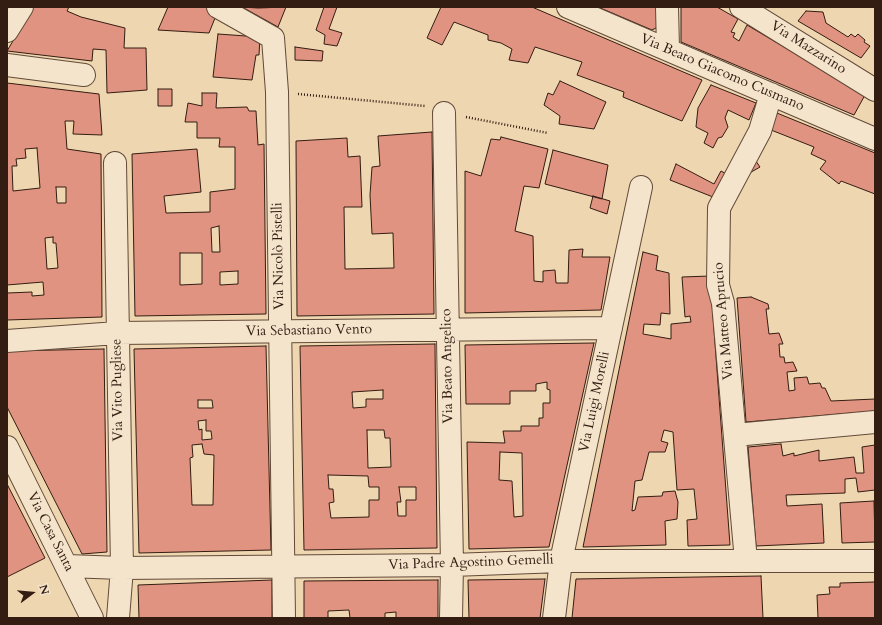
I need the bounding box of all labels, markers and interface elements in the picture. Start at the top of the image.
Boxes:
street label: Via Mazzarino [767,18,849,78]
street label: Via Beato Giacomo Cusmano [638,31,806,115]
street label: Via Nicolò Pistelli [270,202,288,310]
street label: Via Matteo Aprucio [710,262,738,380]
street label: Via Beato Angelico [439,308,457,424]
street label: Via Sebastiano Vento [246,322,372,340]
street label: Via Vito Pugliese [109,339,127,441]
street label: Via Luigi Morelli [576,350,614,454]
street label: Via Casa Santa [23,490,77,574]
street label: Via Padre Agostino Gemelli [388,552,554,574]
north arrow [12,573,52,613]
text: N [35,583,53,596]

